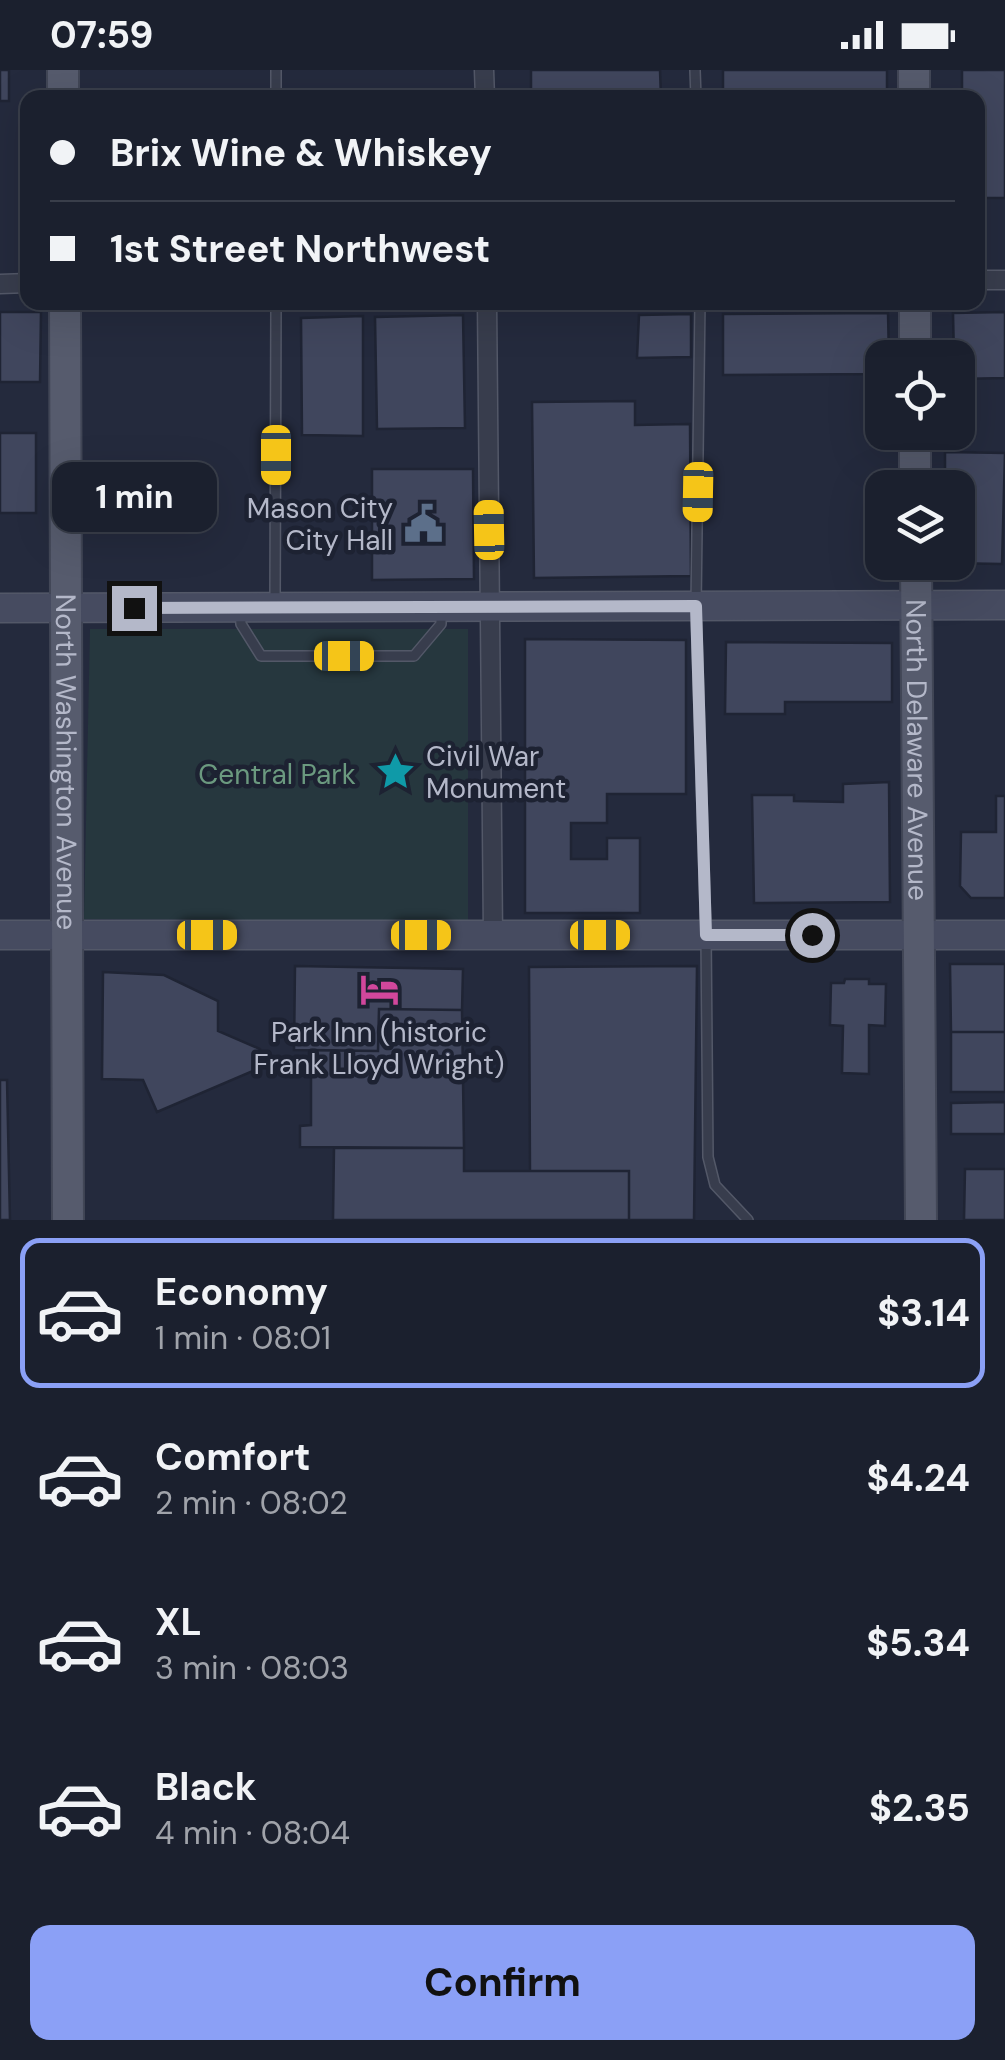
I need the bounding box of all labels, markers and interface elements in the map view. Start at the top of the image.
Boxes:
text: 07:59 [50,10,153,60]
text: Brix Wine & Whiskey [110,128,492,178]
text: 1st Street Northwest [110,224,490,274]
map controls [865,340,975,580]
button: locate [865,340,975,450]
car [261,425,291,485]
car [682,462,714,522]
callout: 1 min [52,463,216,533]
button: layers [865,470,975,580]
text: 1 min [96,476,173,518]
place label: Mason City City Hall [247,490,393,559]
car [473,500,505,560]
public building icon: Mason City City Hall [402,503,444,545]
route end [112,586,157,631]
street label: North Washington Avenue [47,594,85,930]
street label: North Delaware Avenue [897,599,937,901]
car [314,641,374,671]
place label: Civil War Monument [426,738,566,807]
place icon: Civil War Monument [375,751,417,793]
park label: Central Park [198,756,356,793]
route start [790,913,835,958]
car [177,920,237,950]
car [391,920,451,950]
car [570,920,630,950]
hotel icon: Park Inn (historic Frank Lloyd Wright) [358,968,400,1010]
place label: Park Inn (historic Frank Lloyd Wright) [254,1014,504,1083]
text: Economy [155,1267,328,1317]
icon: car [35,1268,125,1358]
text: $3.14 [877,1288,970,1338]
text: 1 min · 08:01 [155,1317,331,1359]
text: Comfort [155,1432,311,1482]
icon: car [35,1433,125,1523]
text: $4.24 [866,1453,970,1503]
text: 2 min · 08:02 [155,1482,348,1524]
text: XL [155,1597,202,1647]
icon: car [35,1598,125,1688]
text: $5.34 [866,1618,970,1668]
text: 3 min · 08:03 [155,1647,349,1689]
text: Black [155,1762,257,1812]
icon: car [35,1763,125,1853]
text: $2.35 [869,1783,970,1833]
text: 4 min · 08:04 [155,1812,350,1854]
button: Confirm [30,1925,975,2040]

